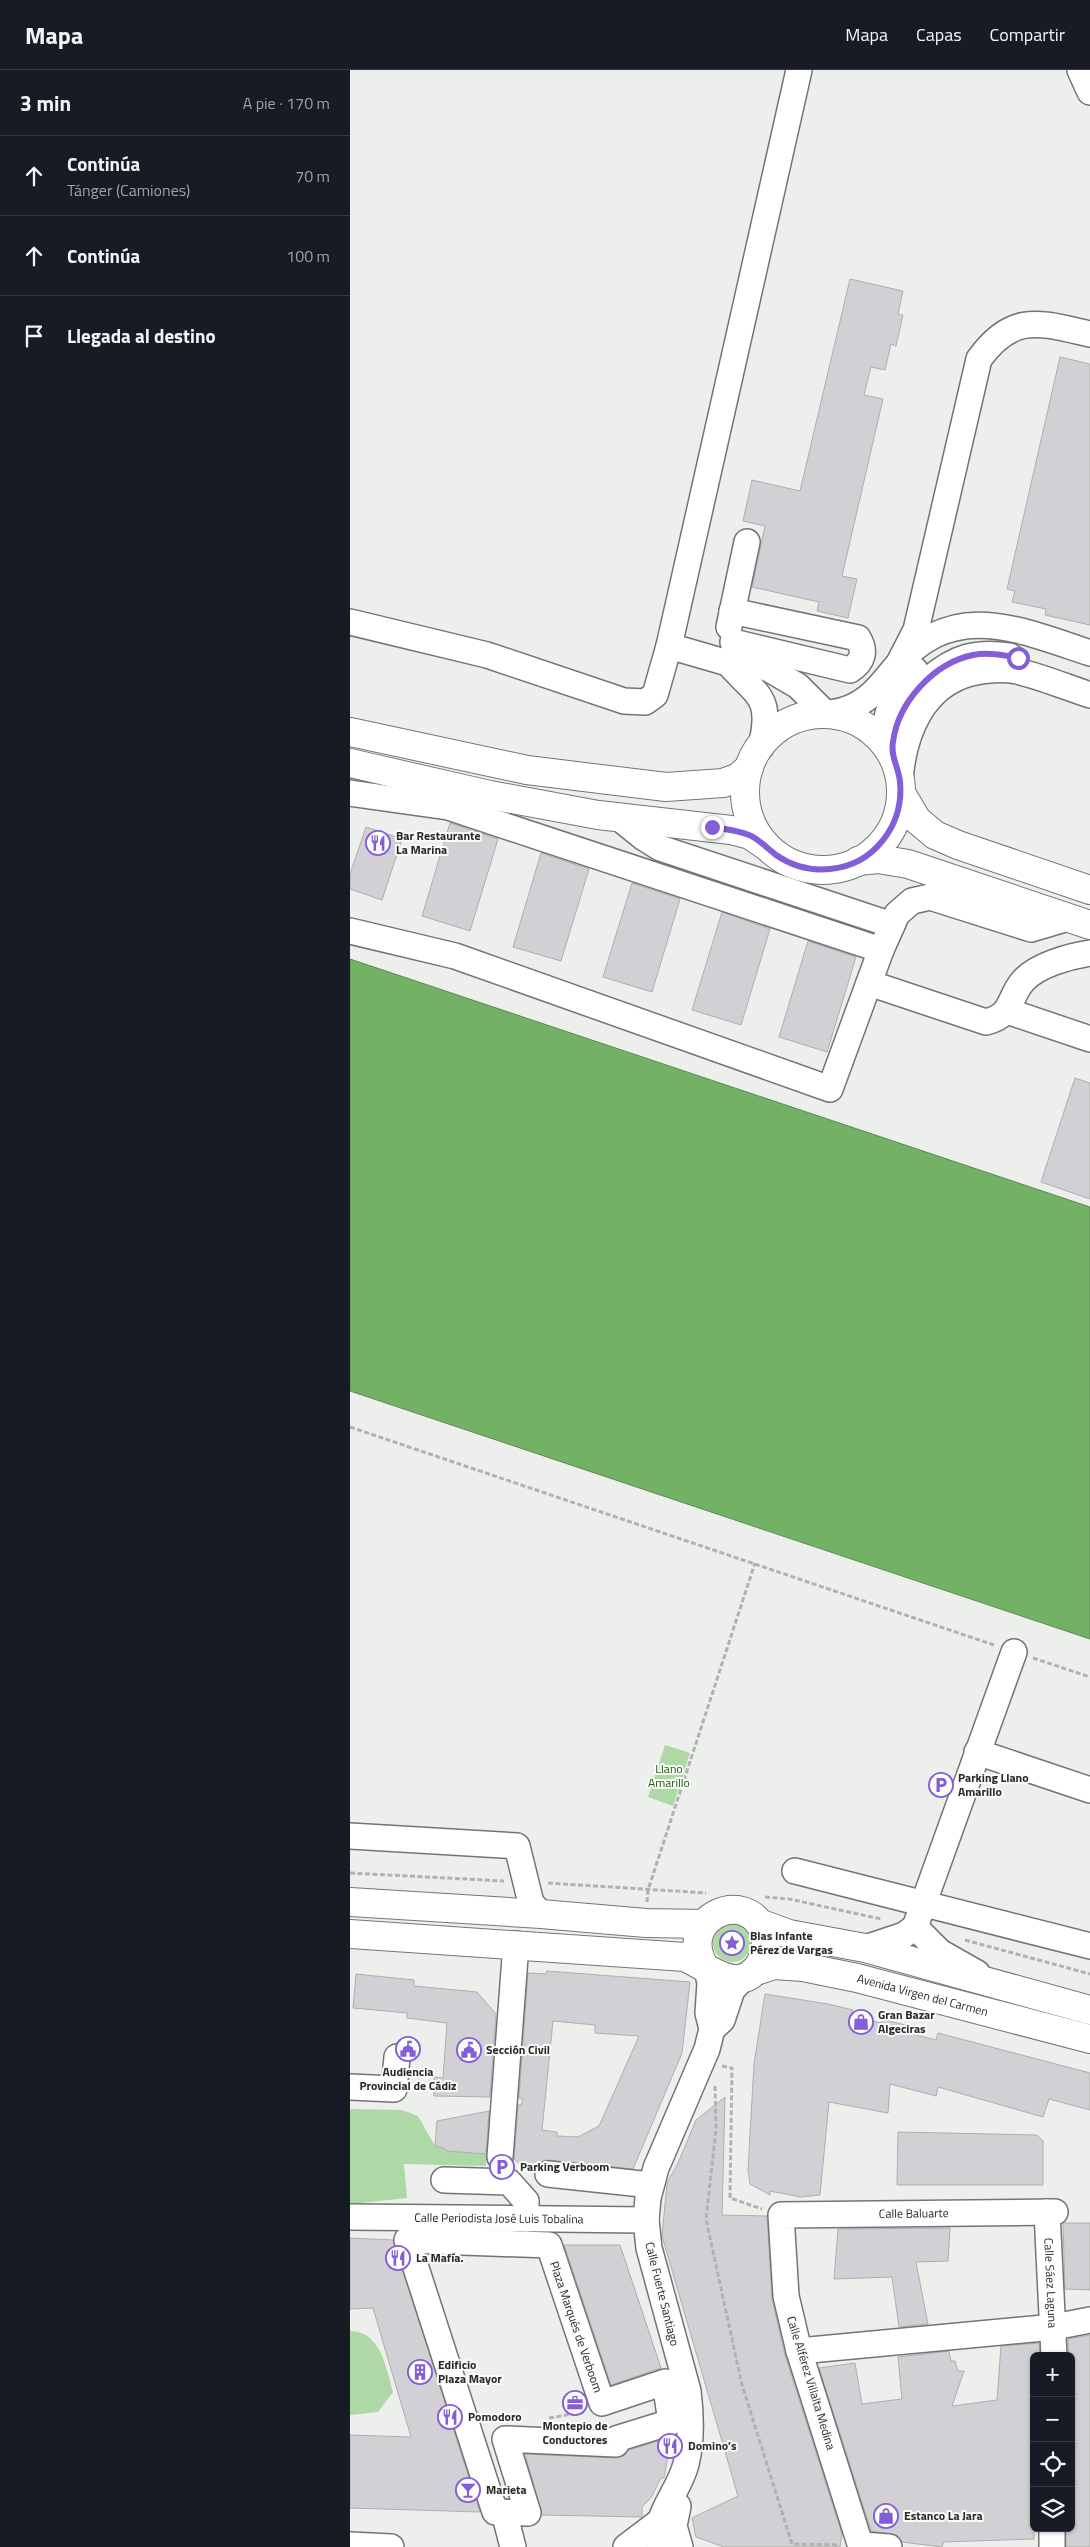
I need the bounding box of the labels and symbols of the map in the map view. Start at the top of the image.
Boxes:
route start [1007,647,1030,670]
route end [701,816,724,839]
place label: Bar Restaurante La Marina [396,826,481,859]
restaurant icon: Bar Restaurante La Marina [365,830,391,856]
park label: Llano Amarillo [648,1759,690,1792]
place label: Parking Llano Amarillo [958,1768,1029,1801]
parking icon: Parking Llano Amarillo [928,1772,954,1798]
place label: Blas Infante Pérez de Vargas [750,1926,833,1959]
place icon: Blas Infante Pérez de Vargas [719,1930,745,1956]
street label: Avenida Virgen del Carmen [855,1968,990,2021]
place label: Gran Bazar Algeciras [878,2005,935,2038]
shop icon: Gran Bazar Algeciras [848,2009,874,2035]
public building icon: Audiencia Provincial de Cádiz [395,2036,421,2062]
public building icon: Sección Civil [456,2037,482,2063]
place label: Sección Civil [486,2040,550,2059]
place label: Audiencia Provincial de Cádiz [359,2062,457,2095]
parking icon: Parking Verboom [489,2154,515,2180]
place label: Parking Verboom [520,2157,609,2176]
street label: Calle Baluarte [879,2203,949,2223]
street label: Calle Periodista José Luis Tobalina [414,2208,584,2228]
street label: Calle Sáez Laguna [1039,2237,1063,2328]
street label: Calle Fuerte Santiago [640,2240,685,2348]
restaurant icon: La Mafía. [385,2245,411,2271]
place label: La Mafía. [416,2248,463,2267]
street label: Plaza Marqués de Verboom [545,2259,608,2395]
street label: Calle Alférez Villalta Medina [782,2314,841,2452]
place label: Edificio Plaza Mayor [438,2355,502,2388]
building icon: Edificio Plaza Mayor [407,2359,433,2385]
office icon: Montepio de Conductores [562,2390,588,2416]
restaurant icon: Pomodoro [437,2404,463,2430]
place label: Pomodoro [468,2407,522,2426]
place label: Montepio de Conductores [542,2416,608,2449]
restaurant icon: Domino's [657,2433,683,2459]
place label: Domino's [688,2436,737,2455]
bar icon: Marieta [455,2477,481,2503]
place label: Marieta [486,2480,527,2499]
shop icon: Estanco La Jara [873,2503,899,2529]
place label: Estanco La Jara [904,2506,983,2525]

